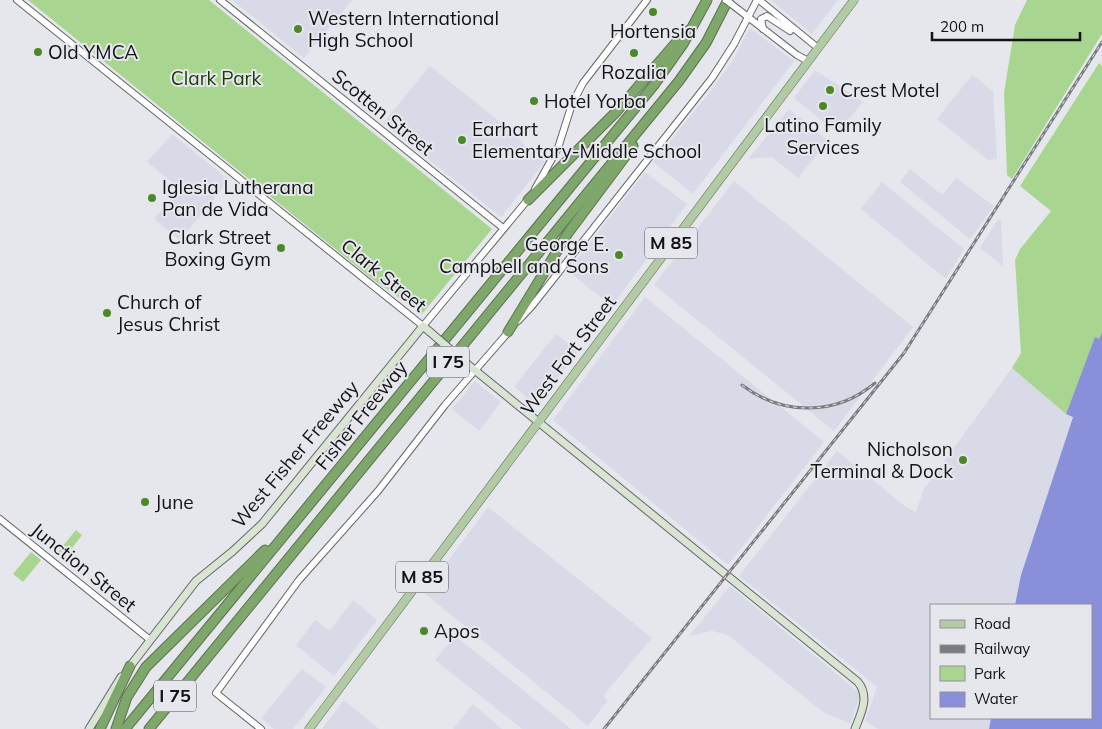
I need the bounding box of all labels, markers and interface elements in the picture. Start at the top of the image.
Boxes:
place label: Western International High School [308,6,499,52]
marker: Hortensia [647,6,659,18]
scale bar [932,10,1080,42]
text: 200 m [940,17,984,36]
place label: Hortensia [610,19,696,43]
marker: Western International High School [292,23,304,35]
place label: Old YMCA [48,40,138,64]
marker: Old YMCA [32,46,44,58]
marker: Rozalia [628,47,640,59]
place label: Rozalia [601,60,667,84]
street label: Scotten Street [327,64,439,160]
park label: Clark Park [171,66,261,90]
place label: Crest Motel [840,78,940,102]
marker: Crest Motel [824,84,836,96]
place label: Hotel Yorba [544,89,646,113]
marker: Hotel Yorba [528,95,540,107]
marker: Latino Family Services [817,100,829,112]
place label: Latino Family Services [764,113,882,159]
place label: Earhart Elementary-Middle School [472,117,702,163]
marker: Earhart Elementary-Middle School [456,134,468,146]
place label: Iglesia Lutherana Pan de Vida [162,175,314,221]
marker: Iglesia Lutherana Pan de Vida [146,192,158,204]
place label: Clark Street Boxing Gym [165,225,271,271]
road number: M 85 [645,228,697,258]
place label: George E. Campbell and Sons [439,232,609,278]
street label: Clark Street [336,233,432,317]
marker: Clark Street Boxing Gym [275,242,287,254]
marker: George E. Campbell and Sons [613,249,625,261]
place label: Church of Jesus Christ [117,290,220,336]
street label: West Fort Street [515,290,621,420]
marker: Church of Jesus Christ [101,307,113,319]
road number: I 75 [427,347,469,378]
street label: Fisher Freeway [310,356,412,474]
street label: West Fisher Freeway [226,376,364,532]
place label: Nicholson Terminal & Dock [811,437,953,483]
marker: Nicholson Terminal & Dock [957,454,969,466]
place label: June [155,490,194,514]
marker: June [139,496,151,508]
street label: Junction Street [27,517,142,617]
road number: M 85 [396,562,448,592]
legend [930,604,1092,719]
text: Road [974,614,1011,633]
place label: Apos [434,619,480,643]
marker: Apos [418,625,430,637]
text: Railway [974,639,1030,658]
text: Park [974,664,1006,683]
road number: I 75 [154,680,196,711]
text: Water [974,689,1018,708]

